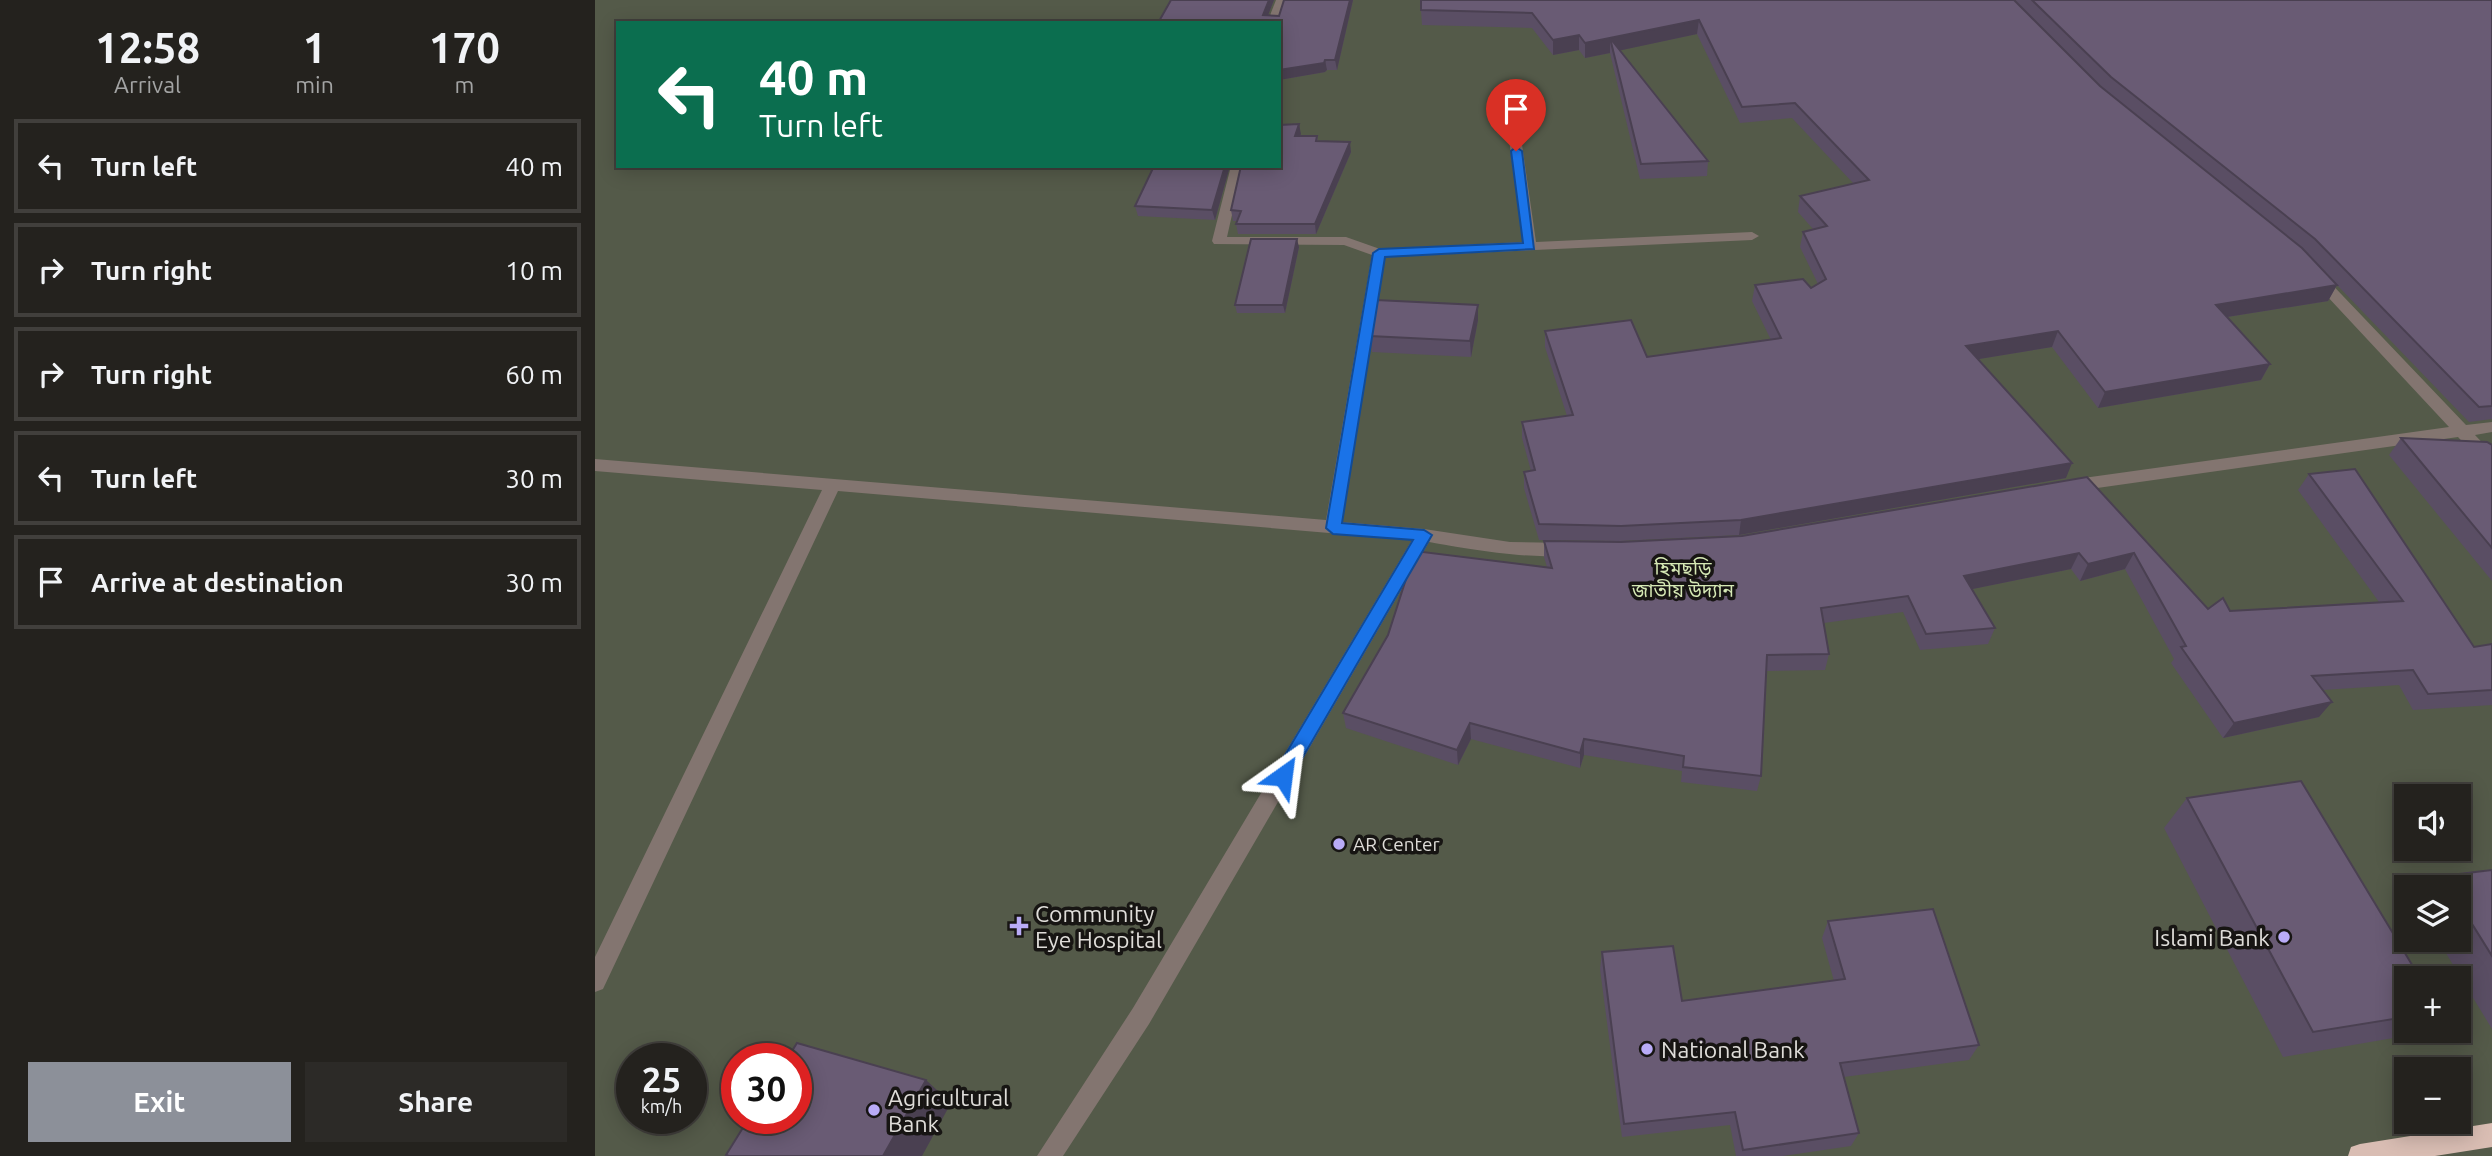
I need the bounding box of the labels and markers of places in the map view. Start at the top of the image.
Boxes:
pin [1486,79,1546,151]
place label: AR Center [1353,833,1440,855]
marker: AR Center [1331,836,1347,852]
place label: Community Eye Hospital [1035,901,1162,952]
marker: Community Eye Hospital [1009,916,1029,936]
place label: Islami Bank [2154,925,2270,950]
marker: Islami Bank [2276,929,2292,945]
place label: National Bank [1661,1037,1805,1062]
marker: National Bank [1639,1041,1655,1057]
place label: Agricultural Bank [888,1085,1009,1136]
marker: Agricultural Bank [866,1102,882,1118]

